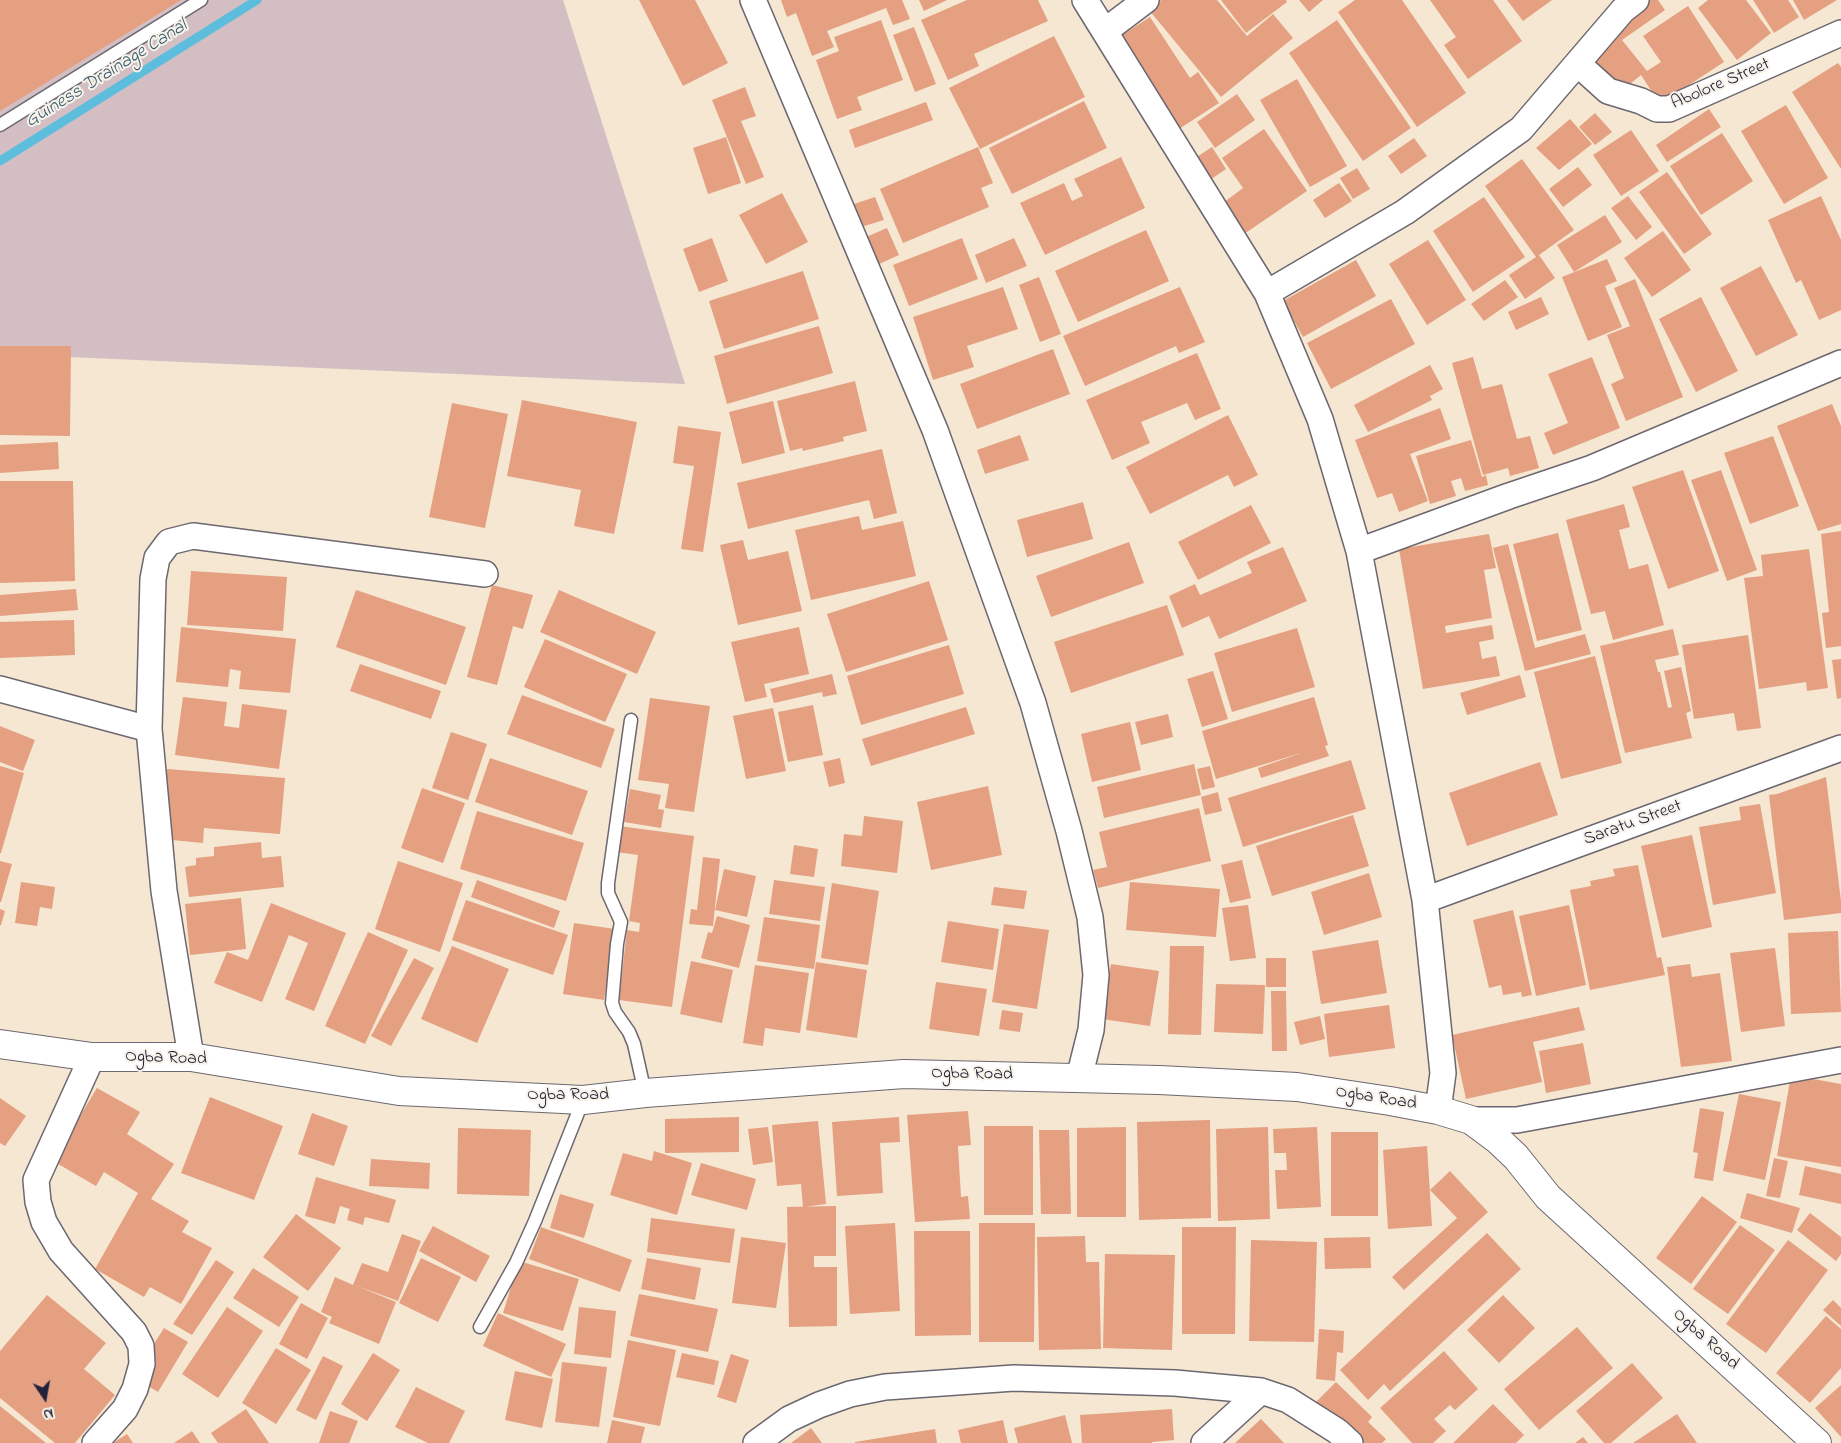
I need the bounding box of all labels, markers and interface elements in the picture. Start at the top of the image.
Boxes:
water label: Guiness Drainage Canal [22,16,192,134]
street label: Abolore Street [1668,54,1774,116]
street label: Saratu Street [1581,796,1685,852]
street label: Ogba Road [125,1047,207,1071]
street label: Ogba Road [931,1063,1013,1087]
street label: Ogba Road [1334,1082,1418,1116]
street label: Ogba Road [527,1085,609,1107]
street label: Ogba Road [1667,1305,1743,1375]
north arrow [20,1373,70,1423]
text: N [41,1402,55,1424]

